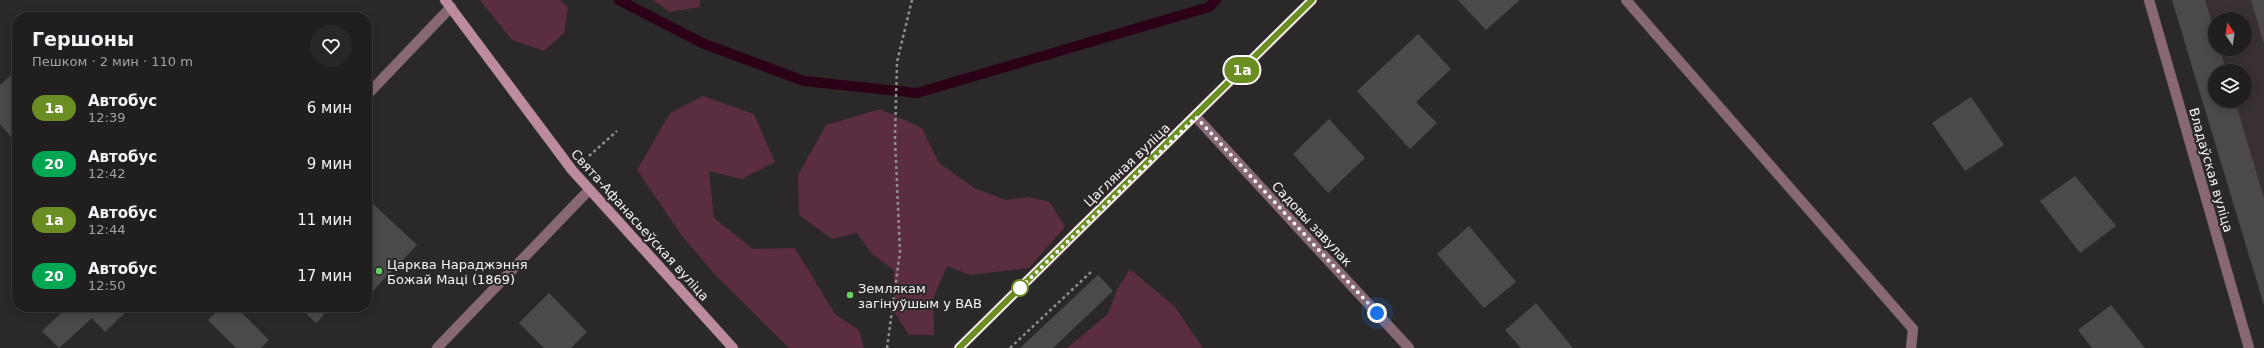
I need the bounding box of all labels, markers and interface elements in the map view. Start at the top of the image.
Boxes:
north arrow [2208,12,2252,56]
map controls [2208,12,2252,108]
button: heart [310,25,352,67]
text: Гершоны [32,28,134,50]
text: Пешком · 2 мин · 110 m [32,54,193,69]
line badge: 1а [1224,57,1260,83]
text: 1а [1232,62,1252,78]
button: layers [2208,64,2252,108]
text: Автобус [88,92,157,110]
text: 6 мин [307,99,352,117]
text: 1а [44,100,64,116]
street label: Владаўская вуліца [2186,106,2236,234]
text: 12:39 [88,110,125,125]
street label: Цагляная вуліца [1081,120,1173,210]
street label: Свята-Афанасьеўская вуліца [568,146,712,304]
text: Автобус [88,148,157,166]
text: 9 мин [307,155,352,173]
text: 20 [44,156,64,172]
text: 12:42 [88,166,125,181]
street label: Садовы завулак [1269,179,1355,270]
text: Автобус [88,204,157,222]
text: 11 мин [297,211,352,229]
text: 1а [44,212,64,228]
text: 12:44 [88,222,125,237]
place label: Царква Нараджэння Божай Маці (1869) [387,257,528,287]
text: Автобус [88,260,157,278]
marker: Царква Нараджэння Божай Маці (1869) [374,266,384,276]
text: 17 мин [297,267,352,285]
text: 20 [44,268,64,284]
text: 12:50 [88,278,125,293]
unlabelled marker [1011,279,1029,297]
place label: Землякам загінуўшым у ВАВ [858,281,982,311]
marker: Землякам загінуўшым у ВАВ [845,290,855,300]
your location [1367,303,1387,323]

